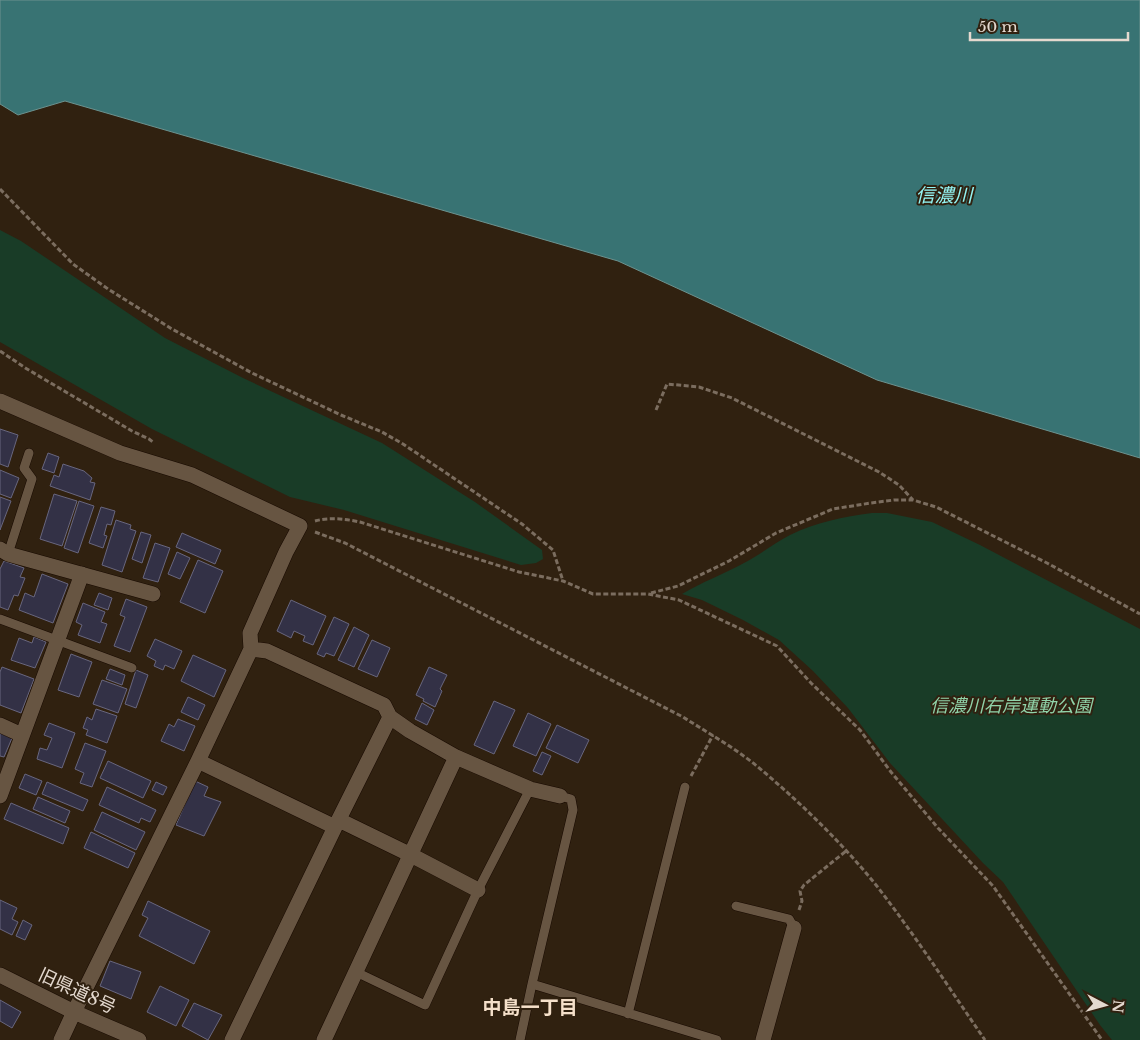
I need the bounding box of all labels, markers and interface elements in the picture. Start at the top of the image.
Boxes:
scale bar [970,10,1128,42]
text: 50 m [978,17,1018,36]
water label: 信濃川 [915,184,974,207]
park label: 信濃川右岸運動公園 [930,695,1095,717]
street label: 旧県道8号 [35,964,119,1018]
north arrow [1080,980,1130,1030]
district label: 中島一丁目 [482,996,578,1019]
text: N [1108,999,1128,1014]

